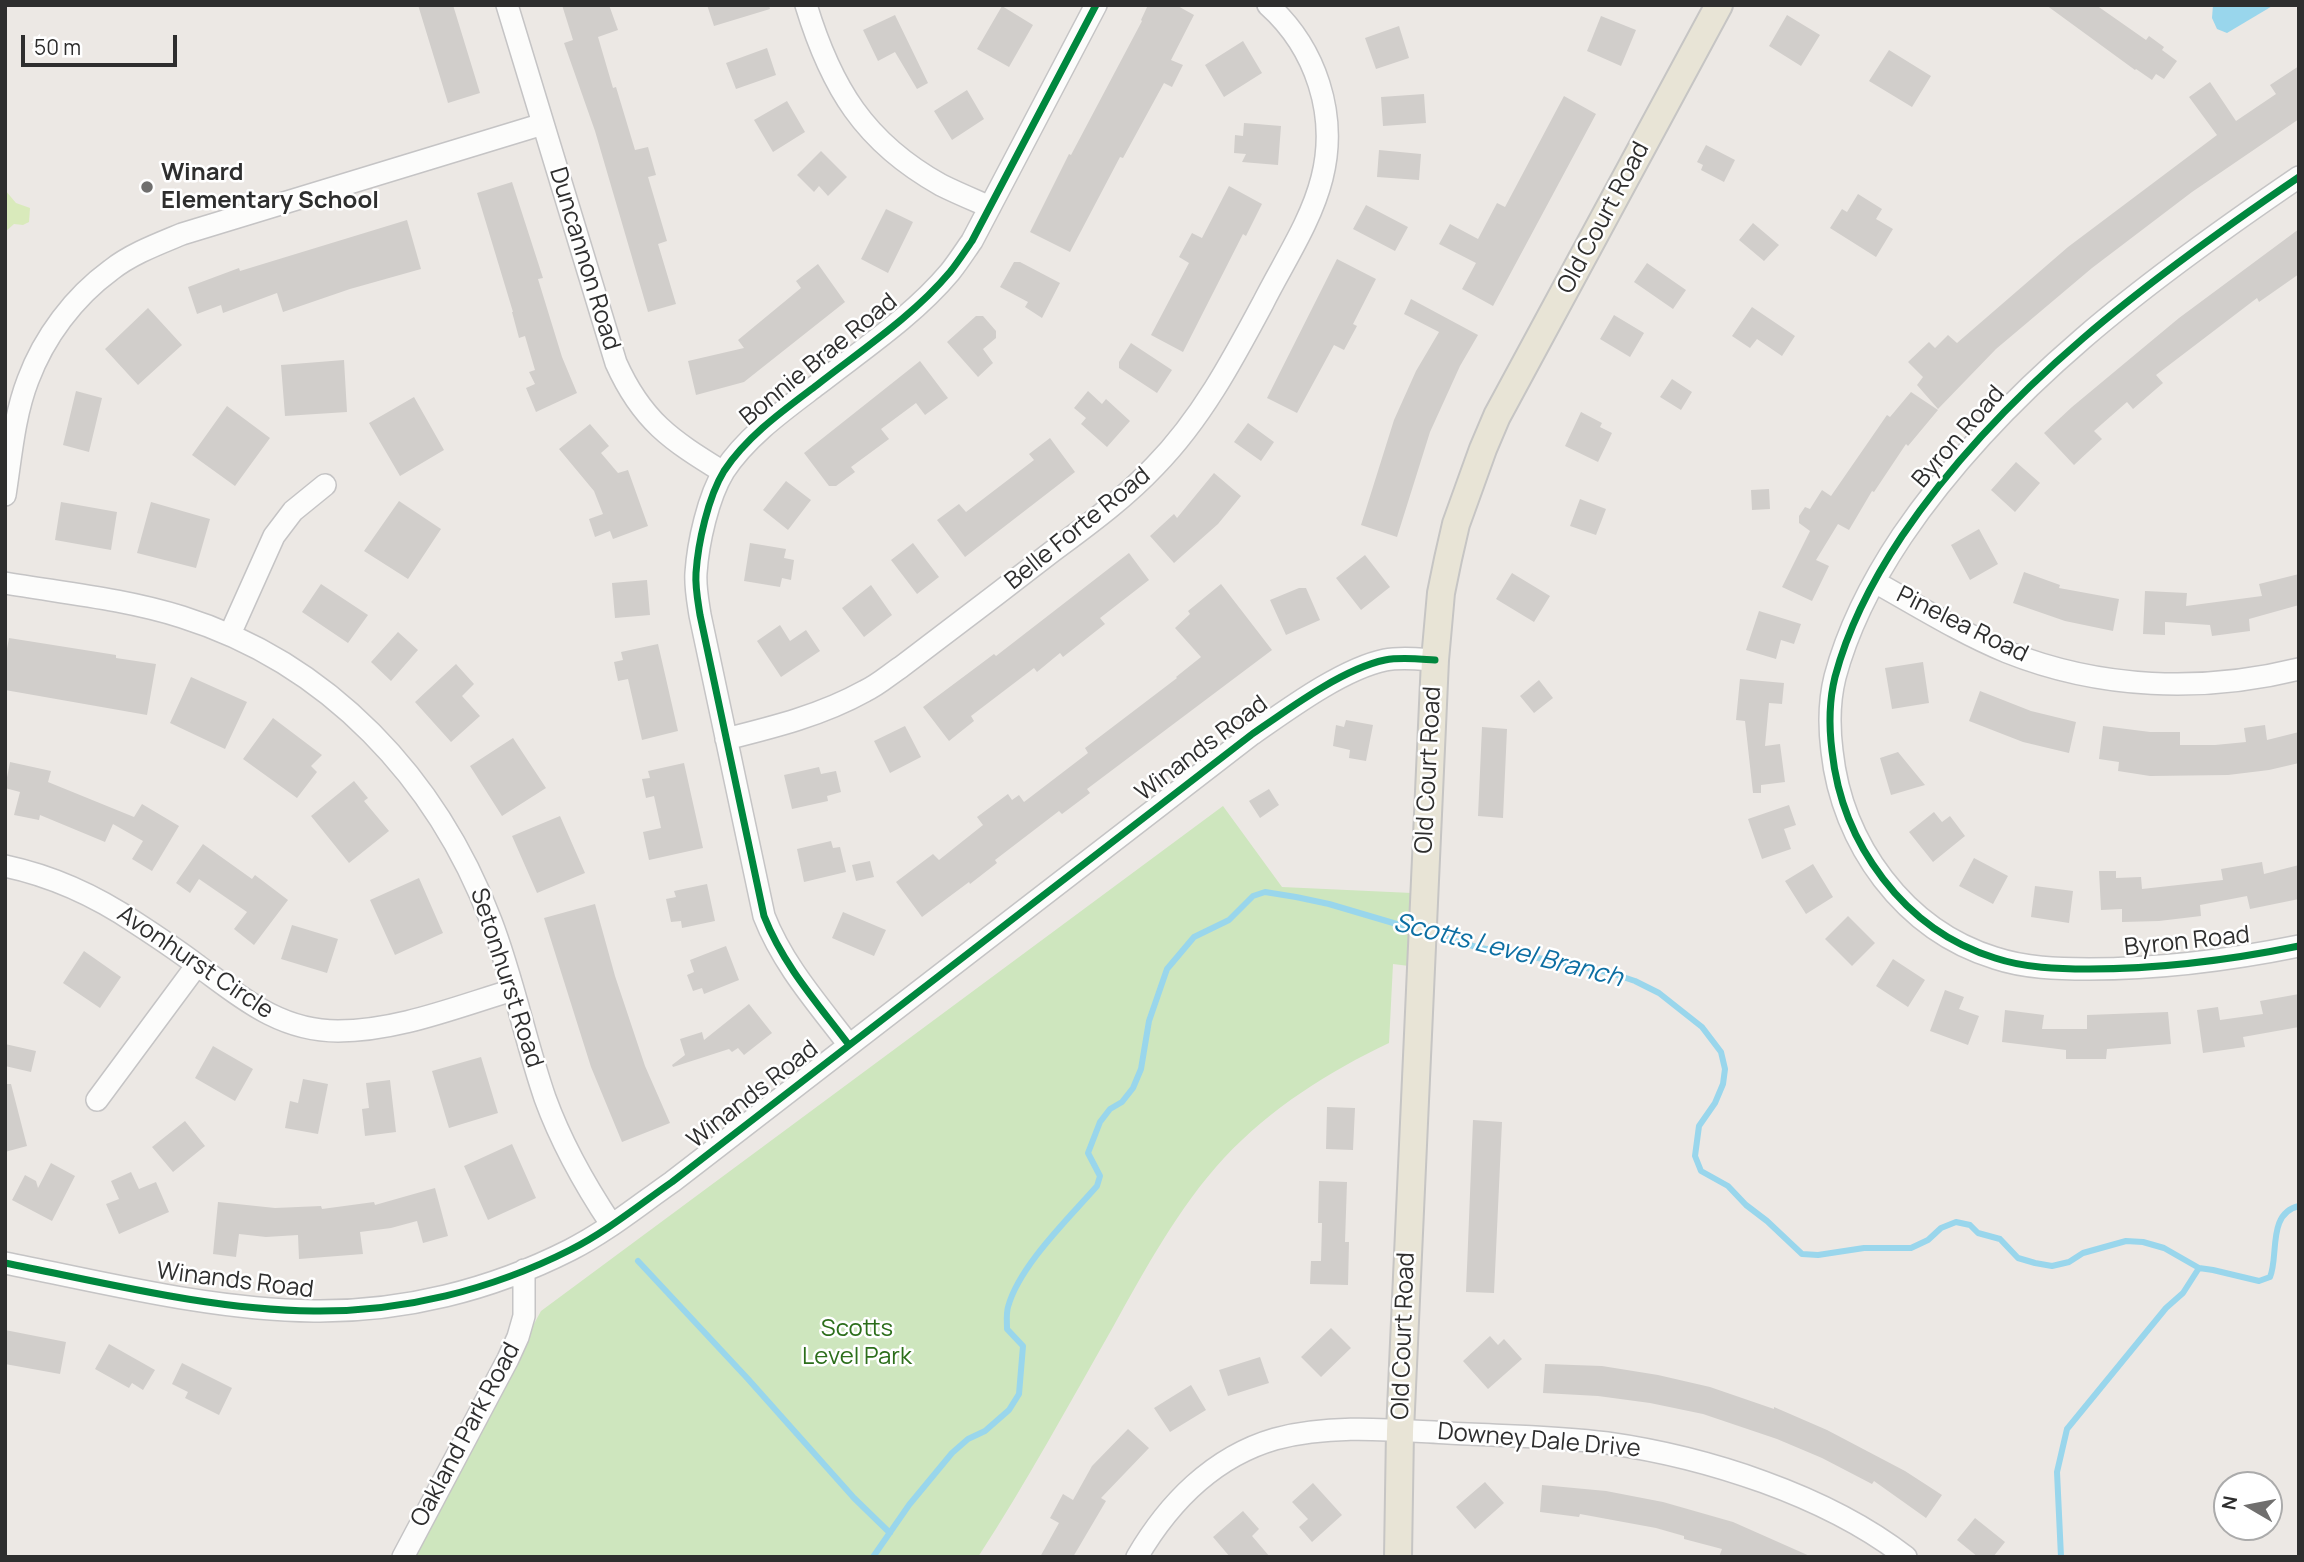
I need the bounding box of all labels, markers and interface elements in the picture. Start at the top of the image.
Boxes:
scale bar [24,21,180,65]
text: 50 m [34,33,81,61]
street label: Old Court Road [1552,137,1656,299]
place label: Winard Elementary School [161,159,379,215]
street label: Duncannon Road [543,164,625,354]
marker: Winard Elementary School [139,179,155,195]
street label: Bonnie Brae Road [735,288,903,432]
street label: Byron Road [1907,380,2011,494]
street label: Belle Forte Road [1000,462,1156,596]
street label: Pinelea Road [1892,581,2032,669]
street label: Old Court Road [1410,686,1448,854]
street label: Winands Road [1130,690,1274,808]
street label: Setonhurst Road [463,885,549,1071]
street label: Avonhurst Circle [112,900,278,1026]
water label: Scotts Level Branch [1390,907,1626,995]
street label: Byron Road [2123,921,2251,963]
street label: Winands Road [682,1035,824,1155]
street label: Old Court Road [1387,1252,1421,1420]
street label: Winands Road [155,1257,315,1305]
park label: Scotts Level Park [802,1315,912,1371]
street label: Oakland Park Road [405,1338,527,1532]
street label: Downey Dale Drive [1436,1418,1642,1464]
north arrow [2213,1471,2283,1541]
text: N [2215,1494,2243,1512]

